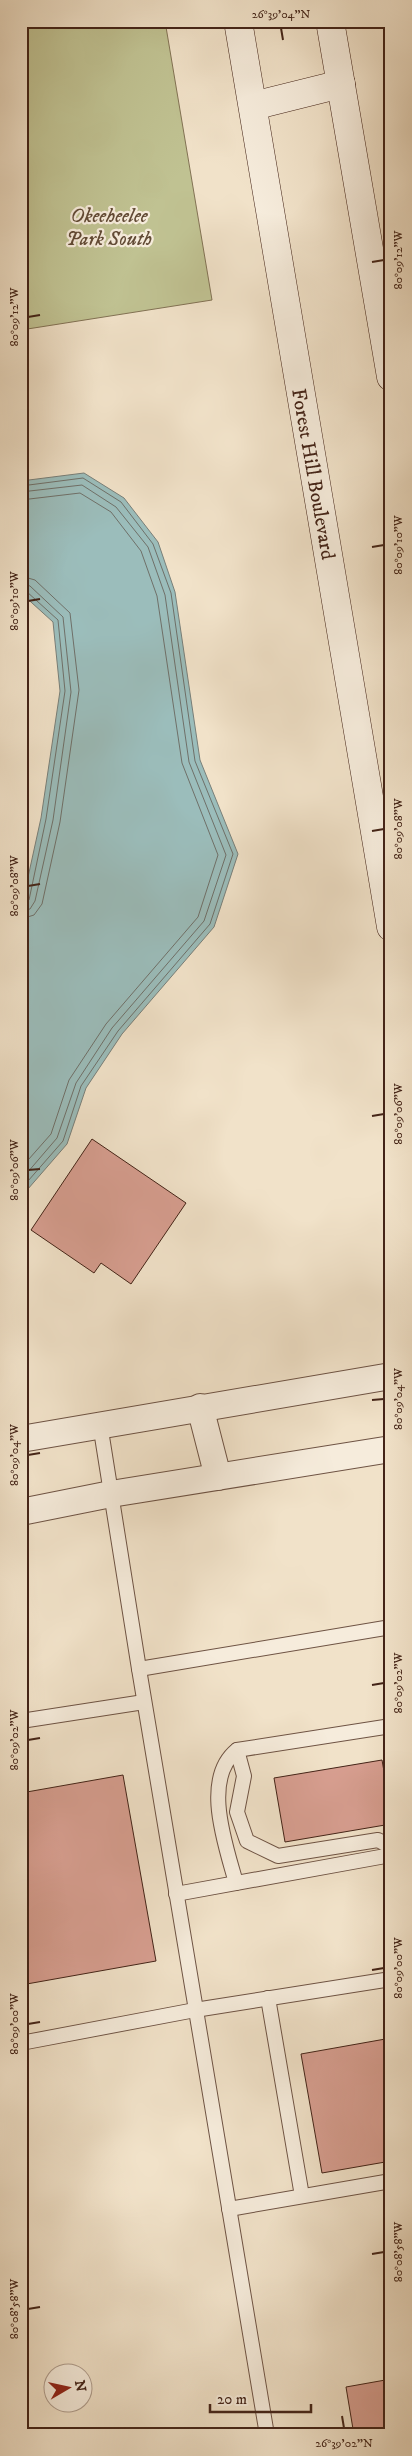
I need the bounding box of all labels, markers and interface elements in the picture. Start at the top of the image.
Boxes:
text: 26°39'04"N [252,7,310,22]
park label: Okeeheelee Park South [66,204,152,252]
text: 80°09'12"W [391,229,406,290]
text: 80°09'12"W [7,286,22,347]
street label: Forest Hill Boulevard [285,387,340,562]
text: 80°09'10"W [391,514,406,575]
text: 80°09'10"W [7,570,22,631]
text: 80°09'08"W [391,797,406,860]
text: 80°09'08"W [7,854,22,917]
text: 80°09'06"W [391,1082,406,1145]
text: 80°09'06"W [7,1138,22,1201]
text: 80°09'04"W [391,1367,406,1430]
text: 80°09'04"W [7,1423,22,1486]
text: 80°09'02"W [391,1651,406,1714]
text: 80°09'02"W [7,1708,22,1771]
text: 80°09'00"W [391,1936,406,1999]
text: 80°09'00"W [7,1992,22,2055]
text: 80°08'58"W [391,2221,406,2282]
text: 80°08'58"W [7,2278,22,2339]
north arrow [42,2364,92,2414]
text: N [70,2379,90,2394]
scale bar [210,2381,311,2413]
text: 20 m [217,2390,247,2409]
text: 26°39'02"N [315,2436,373,2451]

